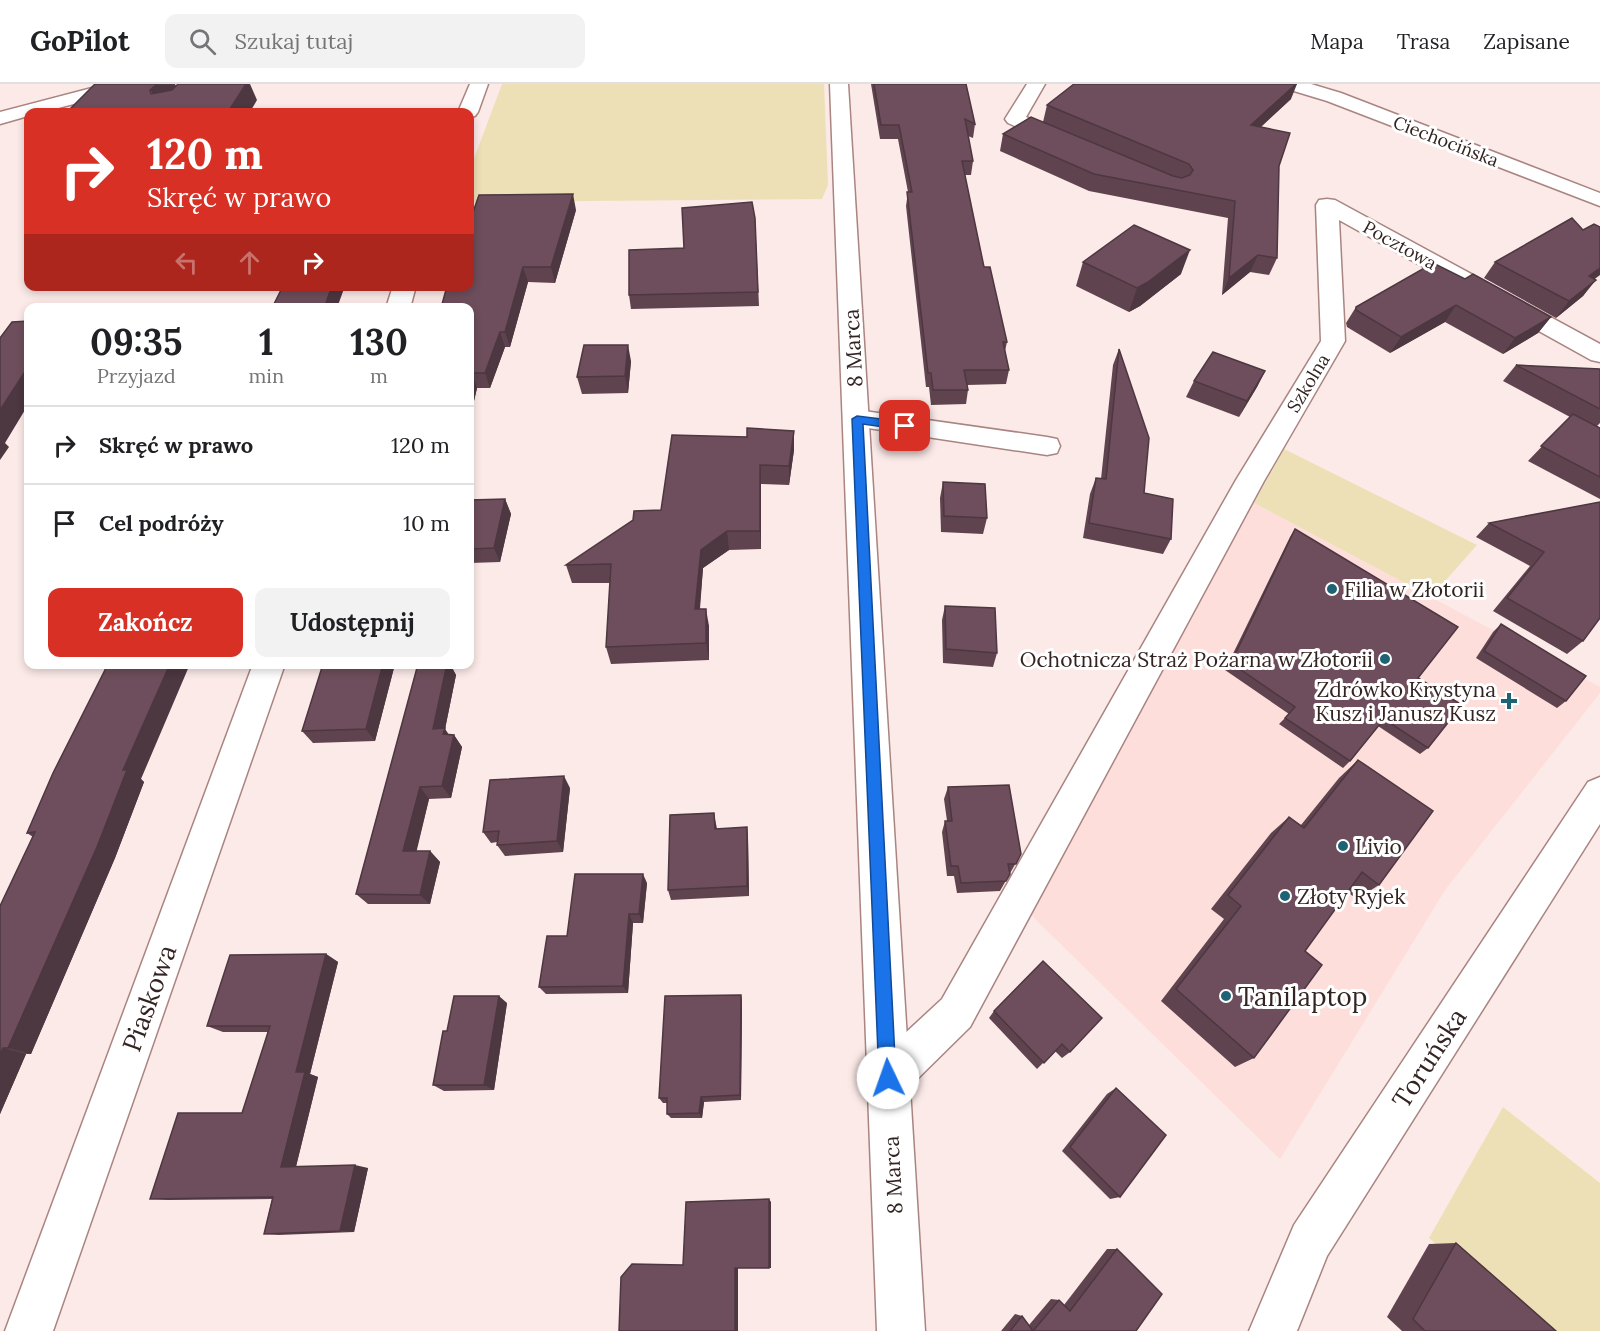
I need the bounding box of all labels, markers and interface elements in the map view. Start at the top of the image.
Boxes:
search box [165,14,585,68]
text: GoPilot [30,23,129,59]
icon: search [186,25,219,58]
text: Szukaj tutaj [234,27,353,55]
text: Mapa [1310,28,1364,55]
text: Trasa [1397,28,1450,55]
text: Zapisane [1483,28,1570,55]
street label: Ciechocińska [1390,110,1502,172]
text: 120 m [147,127,263,181]
icon: right [48,132,126,210]
text: Skręć w prawo [147,180,331,214]
street label: Pocztowa [1359,215,1441,275]
icon: left [170,246,203,279]
icon: ahead [233,246,266,279]
icon: right [296,246,329,279]
street label: 8 Marca [837,308,869,388]
text: 09:35 [90,319,182,365]
text: 1 [259,319,274,365]
text: 130 [350,319,408,365]
street label: Szkolna [1282,349,1334,417]
text: Przyjazd [97,363,176,388]
text: min [248,363,284,388]
text: m [370,363,388,388]
pin [879,400,930,451]
icon: arrive [888,409,921,442]
icon: right [48,429,81,462]
text: Skręć w prawo [99,431,253,459]
text: 120 m [391,431,450,459]
icon: arrive [48,507,81,540]
text: Cel podróży [99,509,224,537]
text: 10 m [403,509,450,537]
place label: Filia w Złotorii [1344,576,1484,603]
marker: Filia w Złotorii [1325,582,1339,596]
button: Zakończ [48,588,243,657]
button: Udostępnij [255,588,450,657]
place label: Ochotnicza Straż Pożarna w Złotorii [1020,646,1373,673]
marker: Ochotnicza Straż Pożarna w Złotorii [1378,652,1392,666]
place label: Zdrówko Krystyna Kusz i Janusz Kusz [1315,676,1496,727]
marker: Zdrówko Krystyna Kusz i Janusz Kusz [1500,692,1518,710]
place label: Livio [1355,833,1402,860]
marker: Livio [1336,839,1350,853]
place label: Złoty Ryjek [1297,883,1406,910]
marker: Złoty Ryjek [1278,889,1292,903]
street label: Piaskowa [114,940,184,1056]
place label: Tanilaptop [1238,980,1367,1013]
marker: Tanilaptop [1219,989,1233,1003]
street label: Toruńska [1385,1002,1473,1114]
position arrow [856,1046,920,1110]
street label: 8 Marca [877,1135,909,1215]

